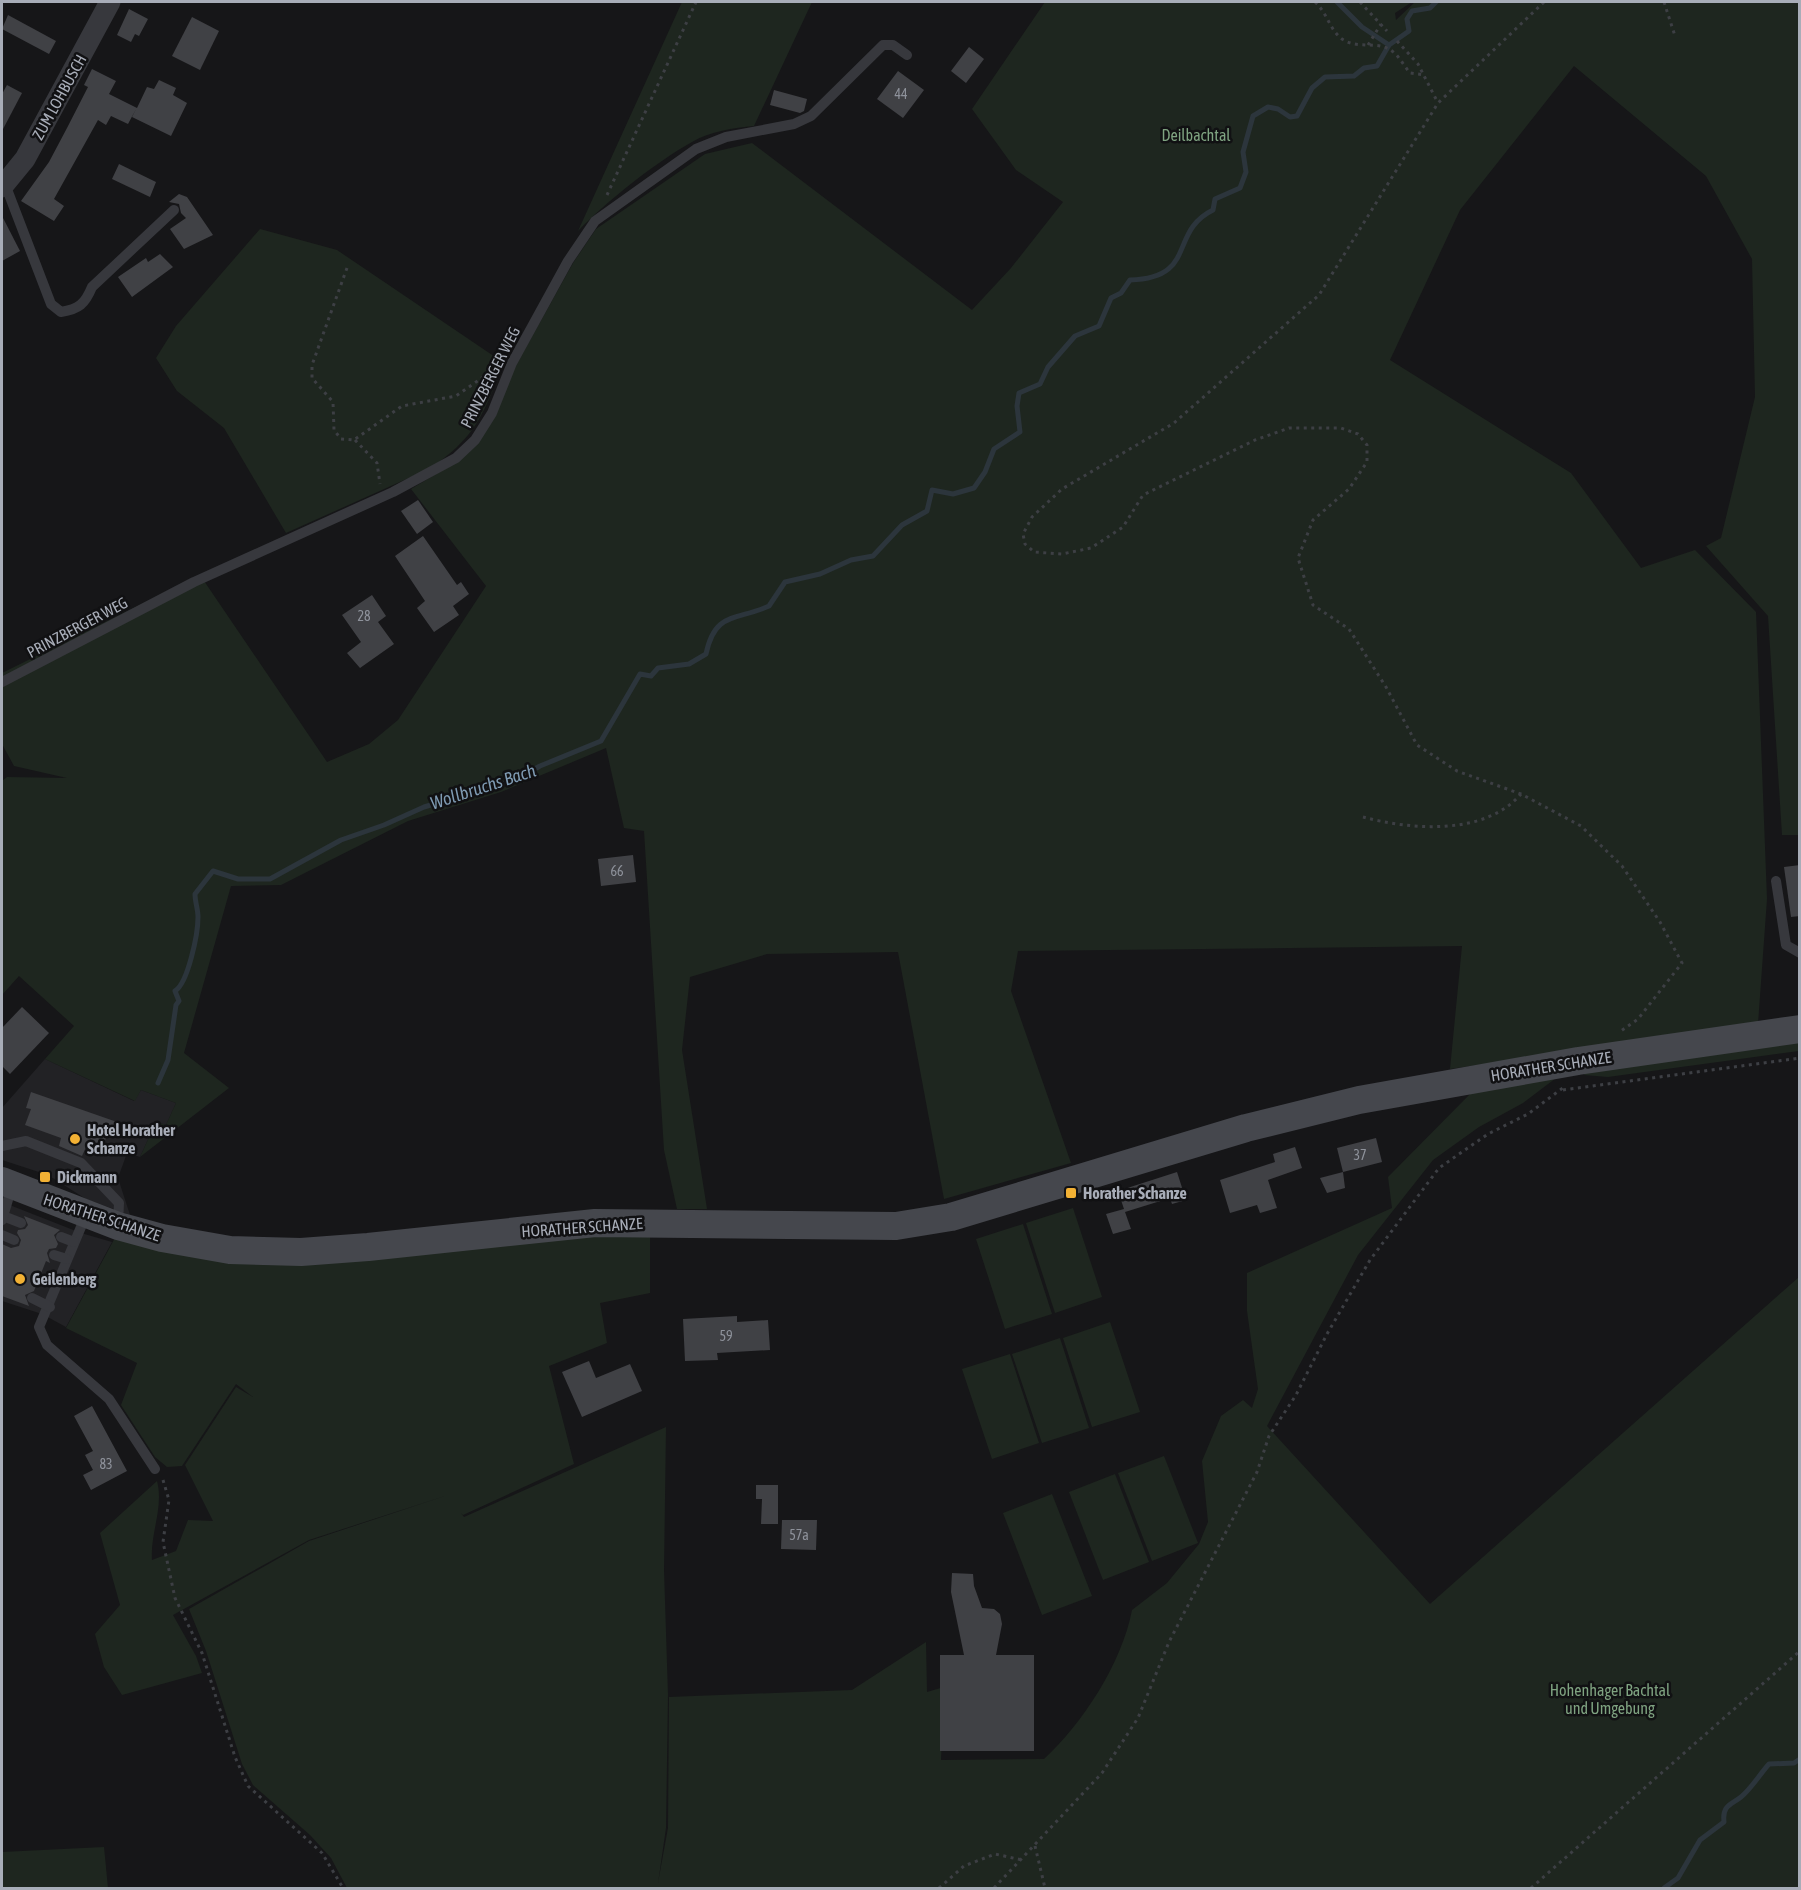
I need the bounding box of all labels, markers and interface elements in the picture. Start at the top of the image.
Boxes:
street label: ZUM LOHBUSCH [28,51,90,143]
house number: 44 [894,86,908,102]
park label: Deilbachtal [1161,126,1231,144]
street label: PRINZBERGER WEG [457,323,523,431]
street label: PRINZBERGER WEG [24,593,130,661]
house number: 28 [357,608,371,624]
water label: Wollbruchs Bach [428,760,538,813]
house number: 66 [610,863,624,879]
street label: HORATHER SCHANZE [1489,1048,1613,1084]
place label: Hotel Horather Schanze [87,1121,175,1157]
marker: Hotel Horather Schanze [68,1132,82,1146]
house number: 37 [1353,1147,1367,1163]
place label: Dickmann [57,1168,117,1186]
marker: Dickmann [38,1170,52,1184]
place label: Horather Schanze [1083,1184,1187,1202]
marker: Horather Schanze [1064,1186,1078,1200]
street label: HORATHER SCHANZE [41,1190,163,1244]
street label: HORATHER SCHANZE [521,1214,643,1240]
place label: Geilenberg [32,1270,97,1288]
marker: Geilenberg [13,1272,27,1286]
house number: 59 [719,1328,733,1344]
house number: 83 [99,1456,113,1472]
house number: 57a [789,1527,809,1543]
park label: Hohenhager Bachtal und Umgebung [1550,1681,1671,1718]

